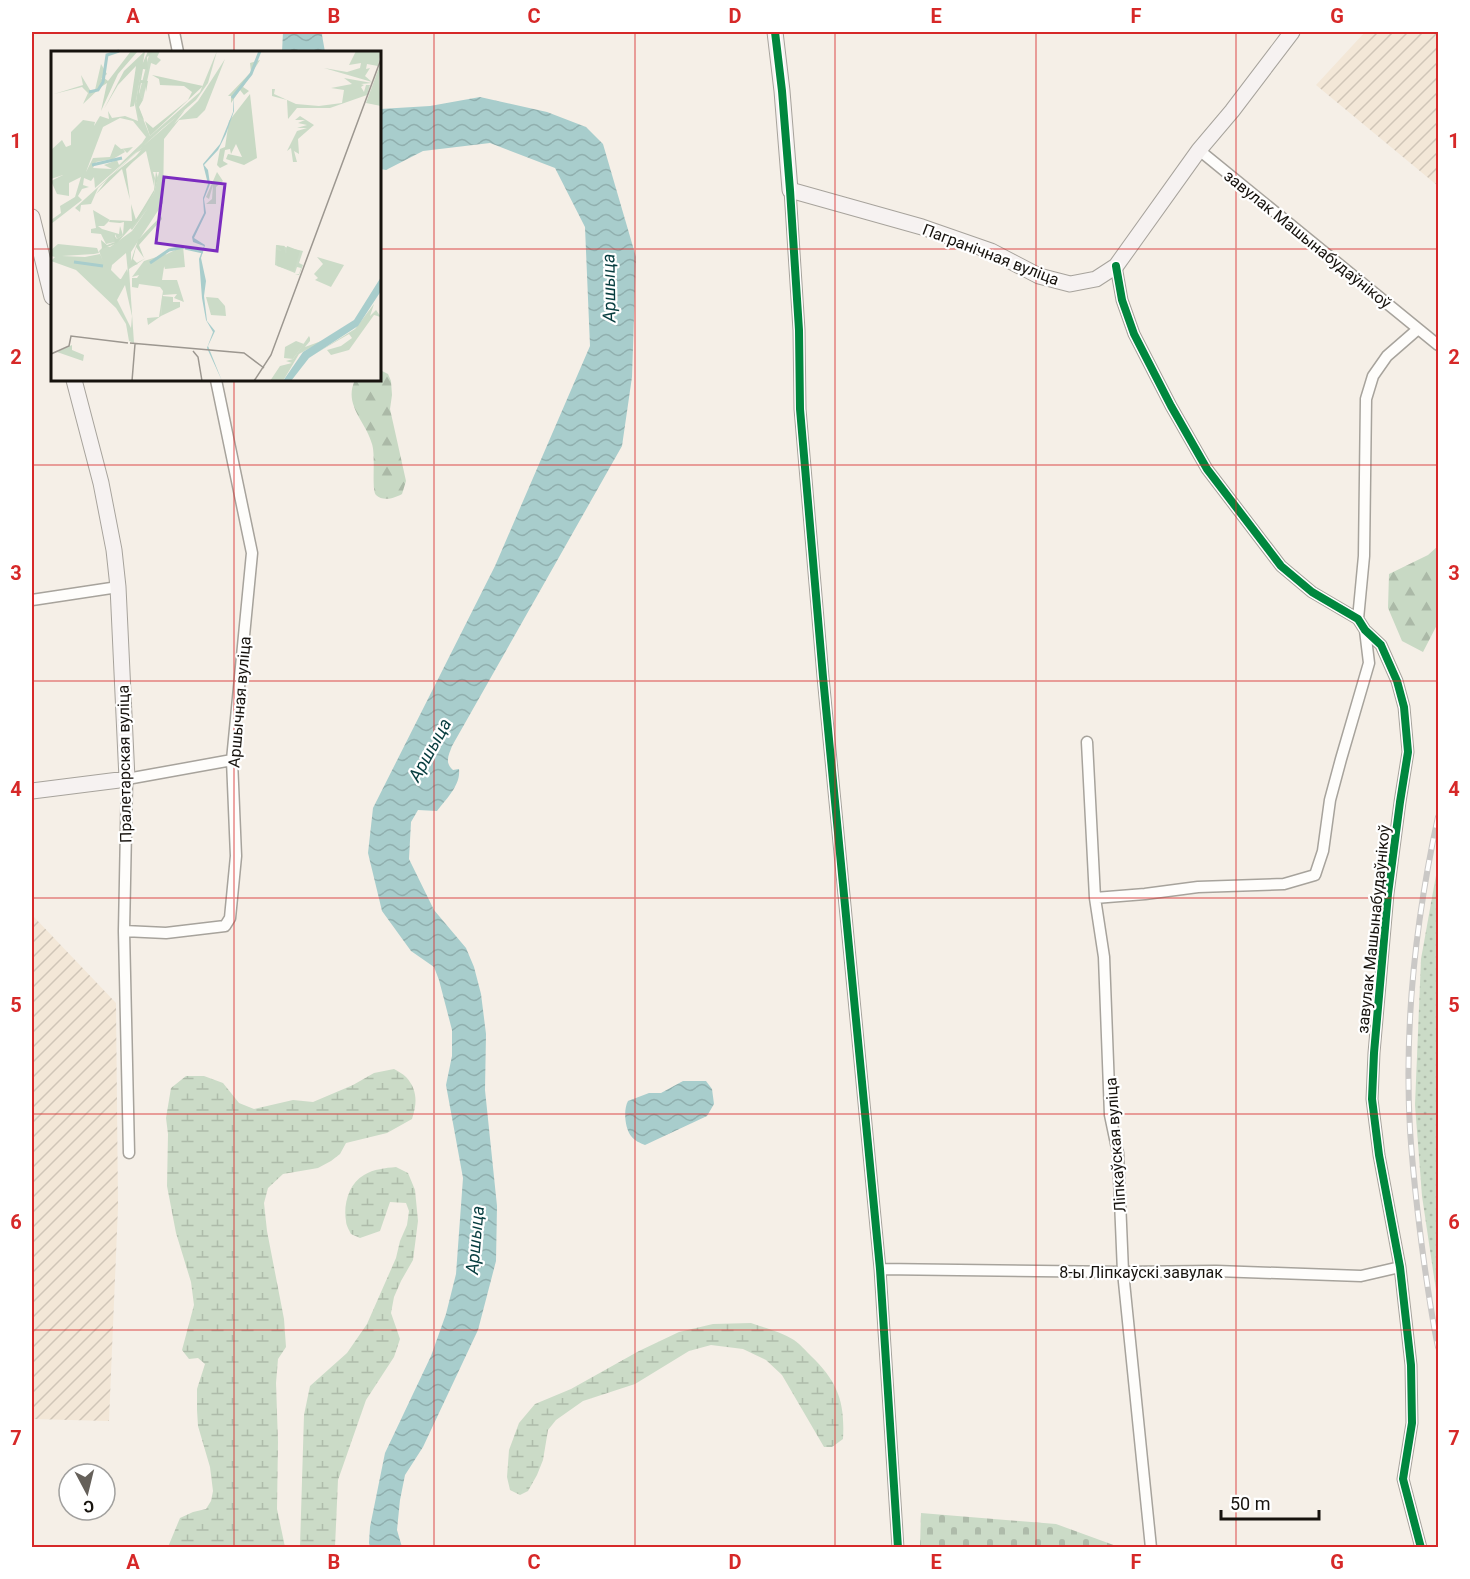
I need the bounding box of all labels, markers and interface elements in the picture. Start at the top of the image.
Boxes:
text: A [126,4,140,28]
text: B [328,4,340,28]
text: C [527,4,541,28]
text: D [729,4,742,28]
text: E [930,4,942,28]
text: F [1131,4,1142,28]
text: G [1330,4,1344,28]
inset map [51,51,381,381]
text: 1 [10,129,22,153]
text: 1 [1448,129,1460,153]
street label: завулак Машынабудаўнікоў [1220,166,1395,313]
street label: Пагранічная вуліца [920,220,1062,289]
water label: Аршыца [597,253,620,324]
text: 2 [10,345,22,369]
text: 2 [1448,345,1460,369]
text: 3 [10,561,22,585]
text: 3 [1448,561,1460,585]
street label: Аршычная вуліца [224,636,255,769]
street label: Пралетарская вуліца [114,685,135,843]
water label: Аршыца [403,715,455,786]
text: 4 [10,777,22,801]
text: 4 [1448,777,1460,801]
street label: завулак Машынабудаўнікоў [1353,823,1394,1034]
text: 5 [10,993,22,1017]
text: 5 [1448,993,1460,1017]
street label: Ліпкаўская вуліца [1101,1077,1130,1213]
water label: Аршыца [461,1205,488,1276]
text: 6 [10,1210,22,1234]
text: 6 [1448,1210,1460,1234]
street label: 8-ы Ліпкаўскі завулак [1059,1263,1223,1282]
text: 7 [10,1426,22,1450]
text: 7 [1448,1426,1460,1450]
north arrow [57,1462,117,1522]
scale bar [1221,1483,1318,1521]
text: 50 m [1230,1493,1270,1514]
text: С [82,1496,95,1516]
text: A [126,1550,140,1574]
text: B [328,1550,340,1574]
text: C [527,1550,541,1574]
text: D [729,1550,742,1574]
text: E [930,1550,942,1574]
text: F [1131,1550,1142,1574]
text: G [1330,1550,1344,1574]

